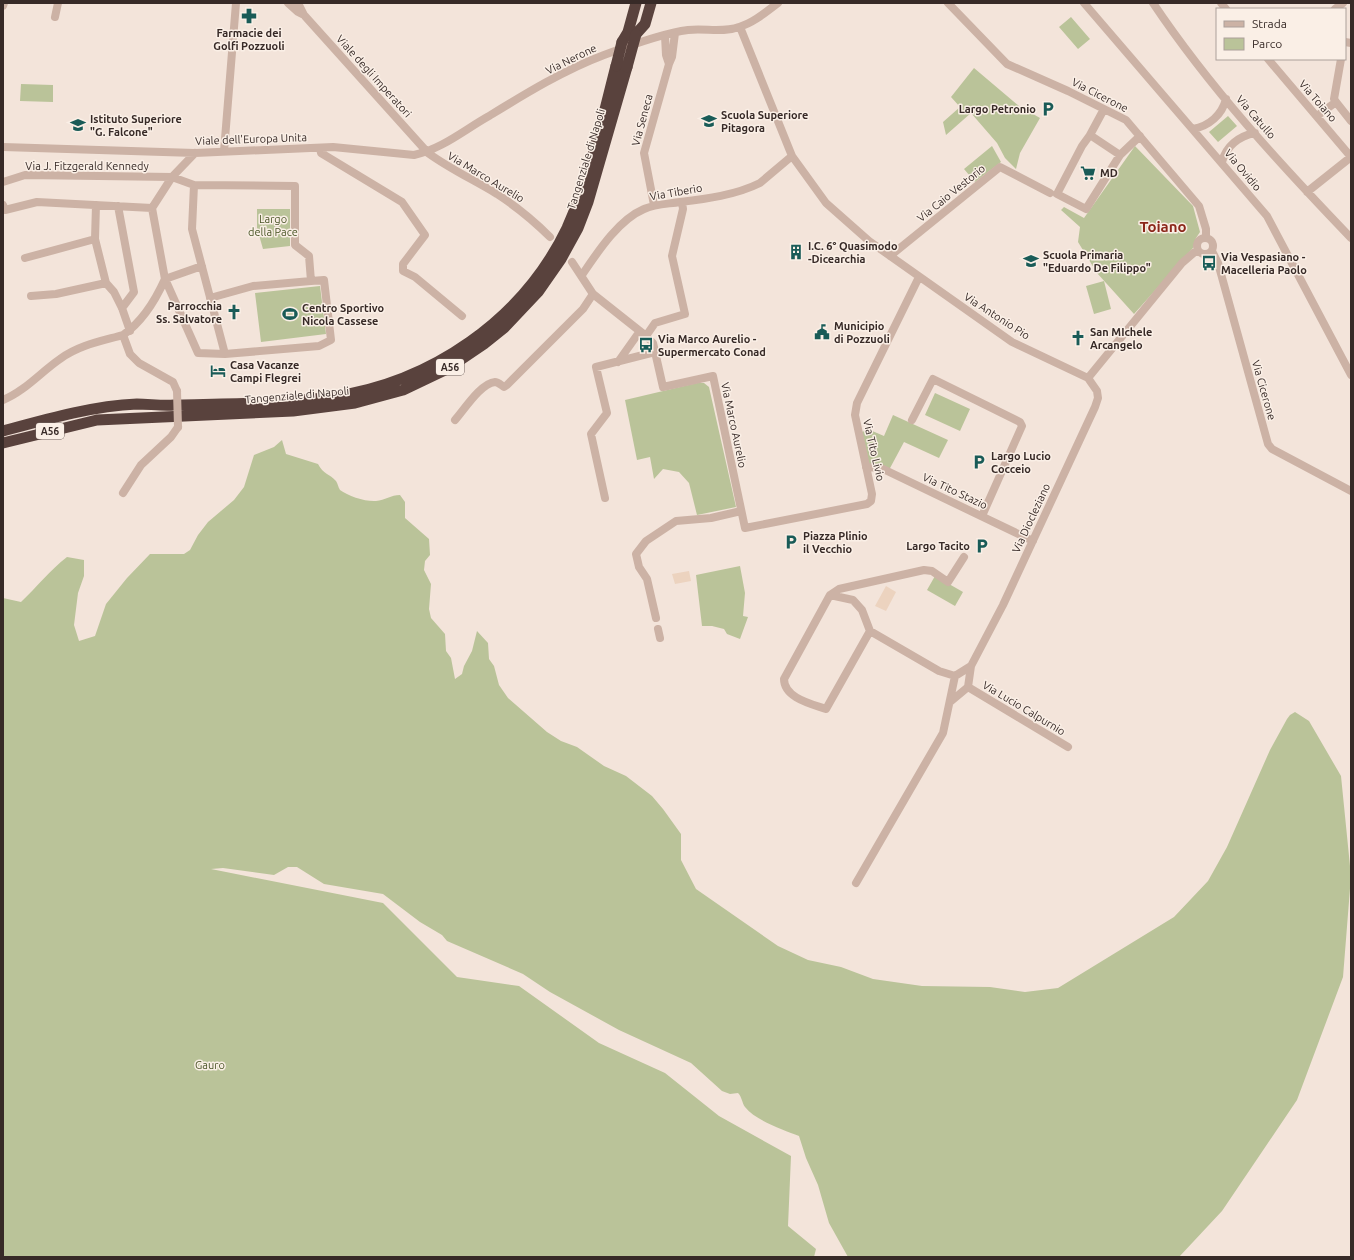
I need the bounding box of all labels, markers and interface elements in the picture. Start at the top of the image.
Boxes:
pharmacy icon: Farmacie dei Golfi Pozzuoli [240,7,258,25]
legend [1216,8,1346,60]
text: Strada [1252,17,1287,30]
place label: Farmacie dei Golfi Pozzuoli [213,27,285,52]
street label: Viale degli Imperatori [334,33,414,119]
text: Parco [1252,37,1282,50]
street label: Via Nerone [544,42,598,76]
street label: Via Cicerone [1070,76,1130,114]
street label: Via Toiano [1297,78,1339,124]
street label: Via Seneca [629,93,655,147]
street label: Via Catullo [1234,93,1278,141]
parking icon: Largo Petronio [1039,100,1057,118]
place label: Largo Petronio [959,103,1036,115]
street label: Tangenziale di Napoli [565,107,607,211]
place label: Scuola Superiore Pitagora [721,109,808,134]
school or university icon: Scuola Superiore Pitagora [700,112,718,130]
place label: Istituto Superiore "G. Falcone" [90,113,182,138]
school or university icon: Istituto Superiore "G. Falcone" [69,116,87,134]
street label: Viale dell'Europa Unita [195,131,307,147]
street label: Via Ovidio [1222,147,1264,193]
street label: Via Marco Aurelio [446,149,526,205]
street label: Via J. Fitzgerald Kennedy [25,160,149,172]
street label: Via Caio Vestorio [915,162,987,224]
supermarket icon: MD [1079,164,1097,182]
place label: MD [1100,167,1118,179]
street label: Via Tiberio [649,181,703,203]
park label: Largo della Pace [248,213,298,238]
district label: Toiano [1139,218,1187,235]
place label: I.C. 6° Quasimodo -Dicearchia [808,240,898,265]
building icon: I.C. 6° Quasimodo -Dicearchia [787,243,805,261]
place label: Scuola Primaria "Eduardo De Filippo" [1043,249,1151,274]
place label: Via Vespasiano - Macelleria Paolo [1221,251,1307,276]
school or university icon: Scuola Primaria "Eduardo De Filippo" [1022,252,1040,270]
bus stop icon: Via Vespasiano - Macelleria Paolo [1200,254,1218,272]
street label: Via Antonio Pio [962,290,1032,342]
place label: Parrocchia Ss. Salvatore [156,300,222,325]
place label: Centro Sportivo Nicola Cassese [302,302,385,327]
church icon: Parrocchia Ss. Salvatore [225,303,243,321]
sports icon: Centro Sportivo Nicola Cassese [281,305,299,323]
place label: Municipio di Pozzuoli [834,320,890,345]
public building icon: Municipio di Pozzuoli [813,323,831,341]
place label: San MIchele Arcangelo [1090,326,1152,351]
church icon: San MIchele Arcangelo [1069,329,1087,347]
place label: Via Marco Aurelio - Supermercato Conad [658,333,766,358]
bus stop icon: Via Marco Aurelio - Supermercato Conad [637,336,655,354]
place label: Casa Vacanze Campi Flegrei [230,359,301,384]
road number: A56 [436,359,464,375]
street label: Via Cicerone [1250,359,1278,421]
hotel icon: Casa Vacanze Campi Flegrei [209,362,227,380]
street label: Via Marco Aurelio [719,381,749,469]
street label: Tangenziale di Napoli [244,384,350,406]
street label: Via Tito Livio [861,418,887,482]
road number: A56 [36,423,64,439]
place label: Largo Lucio Cocceio [991,450,1051,475]
parking icon: Largo Lucio Cocceio [970,453,988,471]
street label: Via Tito Stazio [921,471,989,511]
street label: Via Diocleziano [1010,481,1052,555]
place label: Piazza Plinio il Vecchio [803,530,868,555]
parking icon: Piazza Plinio il Vecchio [782,533,800,551]
parking icon: Largo Tacito [973,537,991,555]
place label: Largo Tacito [906,540,970,552]
street label: Via Lucio Calpurnio [980,679,1068,737]
park label: Gauro [195,1059,225,1071]

